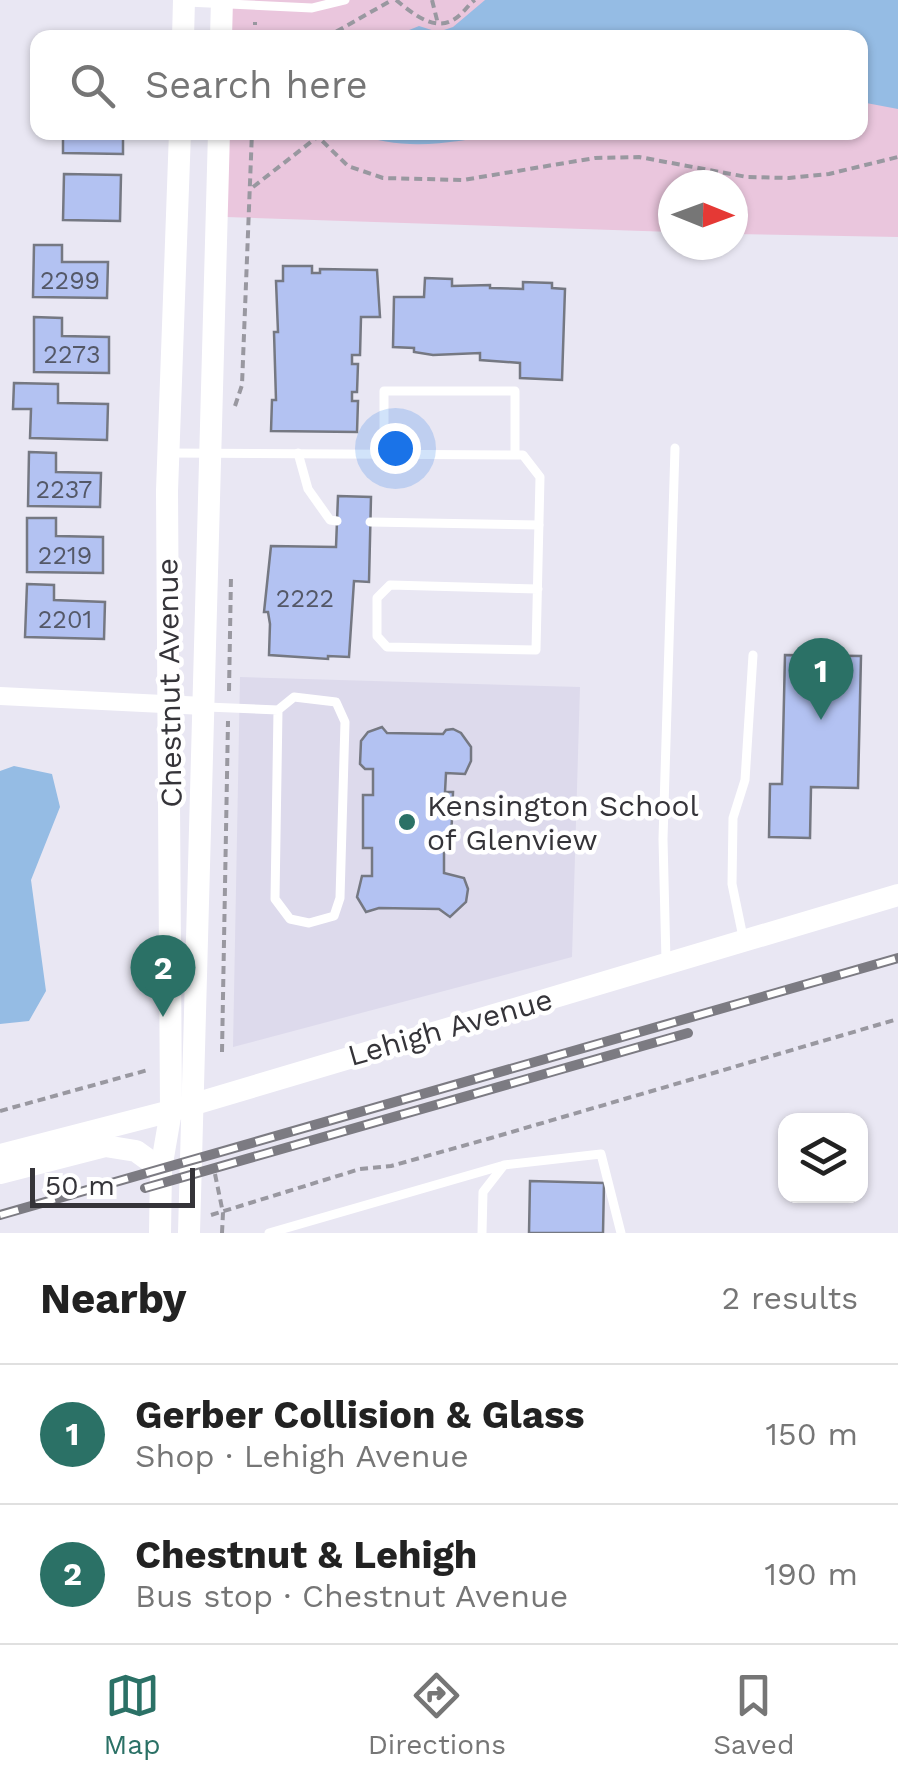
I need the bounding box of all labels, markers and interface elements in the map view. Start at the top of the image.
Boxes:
search box [30,30,868,140]
icon: search [65,58,120,113]
text: Search here [145,63,368,107]
north arrow [658,170,748,260]
house number: 2299 [40,266,100,295]
house number: 2273 [43,340,101,369]
your location [370,423,421,474]
house number: 2237 [36,475,92,504]
house number: 2219 [38,541,92,570]
street label: Chestnut Avenue [149,558,189,808]
house number: 2222 [276,584,334,613]
house number: 2201 [38,605,92,634]
pin: 1 [788,638,854,720]
place label: Kensington School of Glenview [427,788,699,857]
marker: Kensington School of Glenview [396,811,418,833]
pin: 2 [130,934,196,1017]
street label: Lehigh Avenue [344,981,556,1073]
map controls [778,1113,868,1203]
button: layers [778,1113,868,1203]
scale bar [30,1163,195,1208]
text: 50 m [45,1169,115,1202]
text: Nearby [40,1274,187,1323]
text: 2 results [721,1279,858,1317]
text: Gerber Collision & Glass [135,1393,584,1437]
text: 1 [66,1415,79,1453]
text: 150 m [766,1415,858,1453]
text: Shop · Lehigh Avenue [135,1437,469,1475]
text: Chestnut & Lehigh [135,1533,477,1577]
text: 2 [63,1555,82,1593]
text: 190 m [764,1555,858,1593]
text: Bus stop · Chestnut Avenue [135,1577,568,1615]
tab: Map [104,1668,161,1761]
tab: Directions [368,1668,506,1761]
tab: Saved [713,1668,794,1761]

